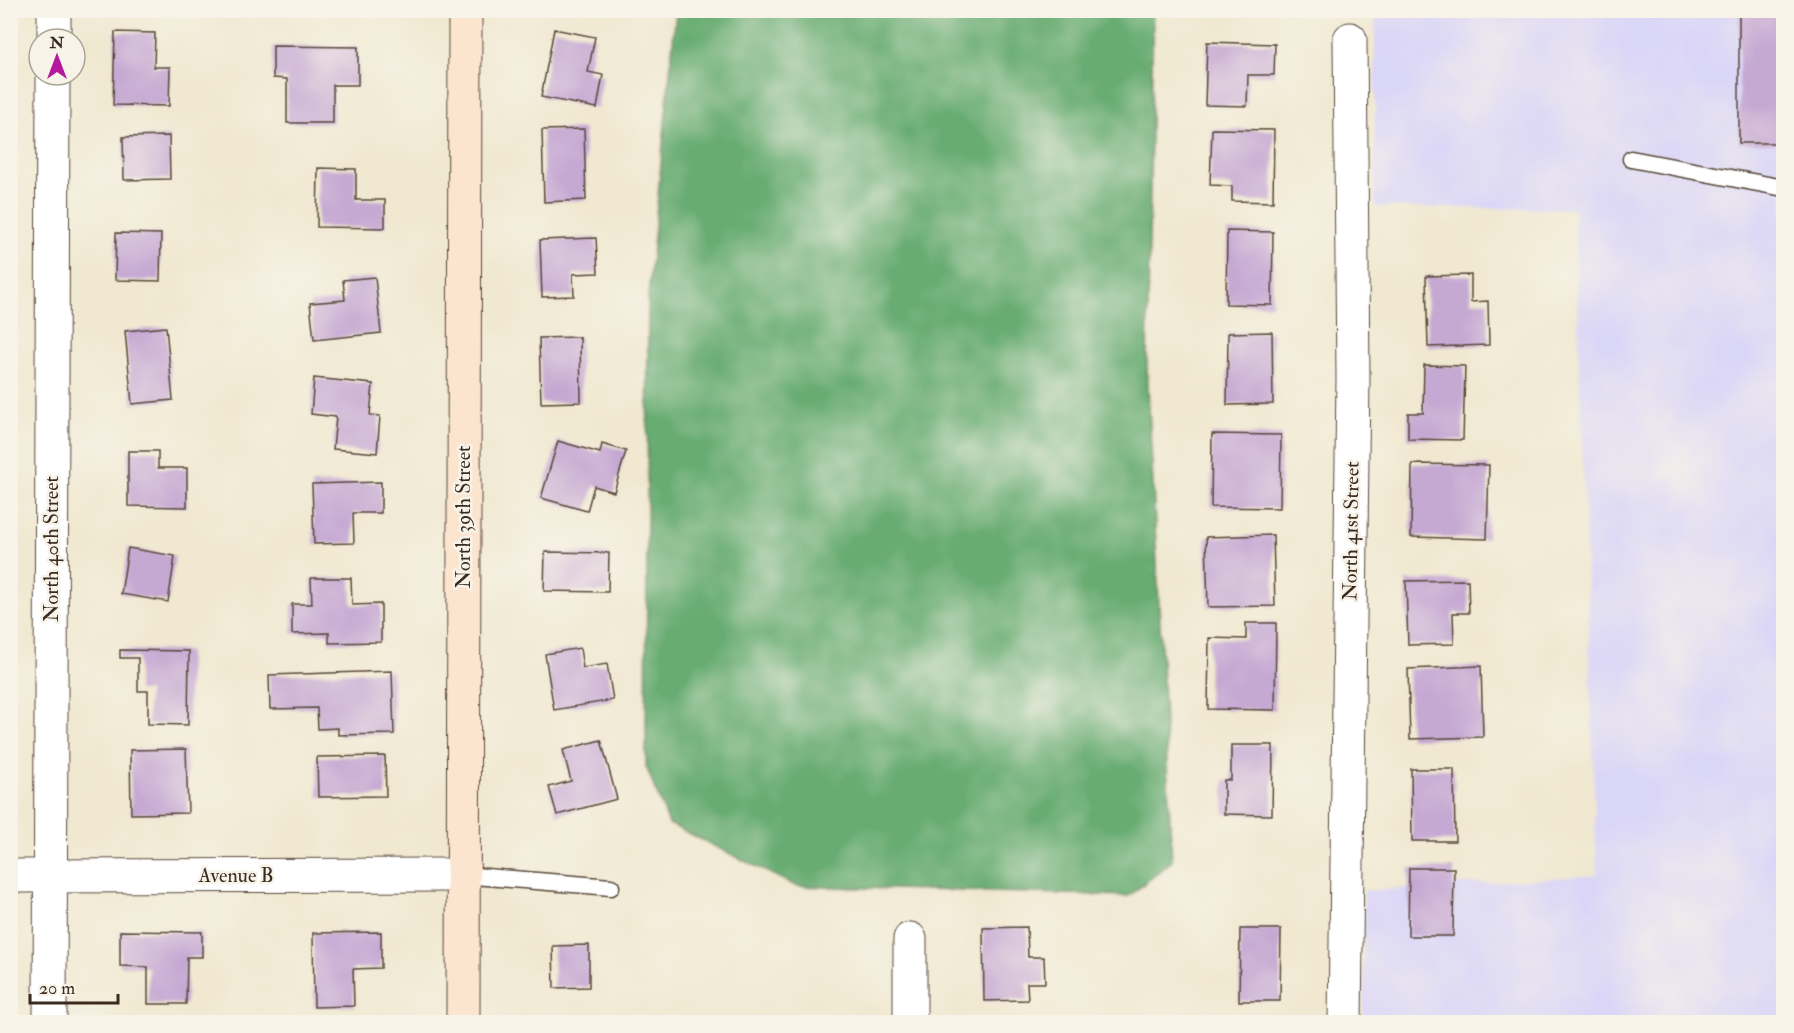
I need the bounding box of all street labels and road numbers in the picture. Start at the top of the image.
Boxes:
street label: North 39th Street [451,445,476,589]
street label: North 41st Street [1337,461,1365,601]
street label: North 40th Street [39,475,64,622]
street label: Avenue B [197,863,274,888]

